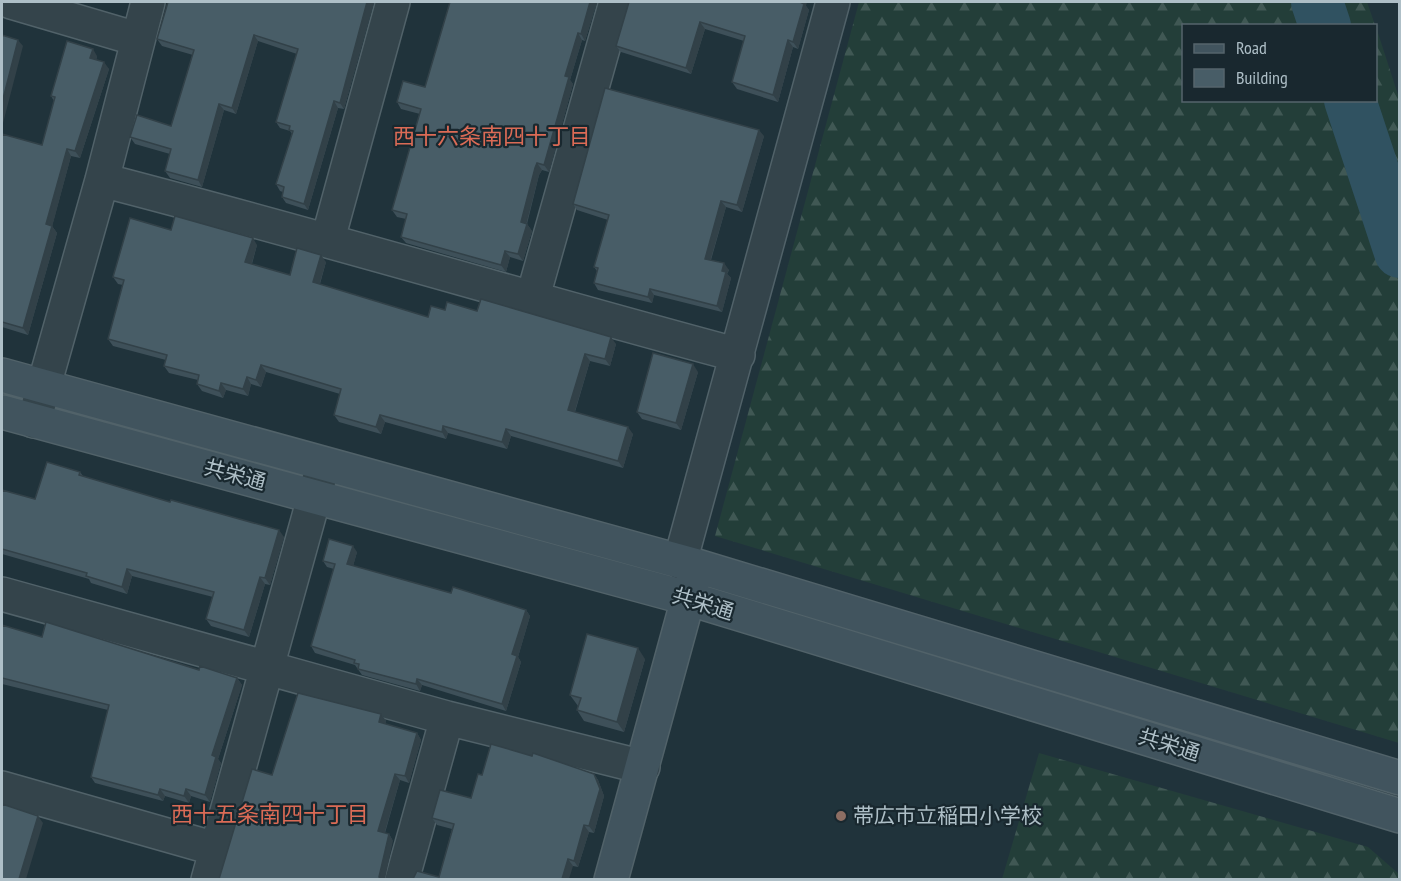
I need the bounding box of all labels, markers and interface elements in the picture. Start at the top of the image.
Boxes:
legend [1182,24,1377,102]
text: Road [1236,36,1267,59]
text: Building [1236,66,1288,89]
district label: 西十六条南四十丁目 [393,122,591,150]
street label: 共栄通 [201,453,269,496]
street label: 共栄通 [669,581,737,626]
street label: 共栄通 [1135,722,1203,767]
district label: 西十五条南四十丁目 [171,800,369,828]
place label: 帯広市立稲田小学校 [853,802,1042,829]
marker: 帯広市立稲田小学校 [834,809,848,823]

